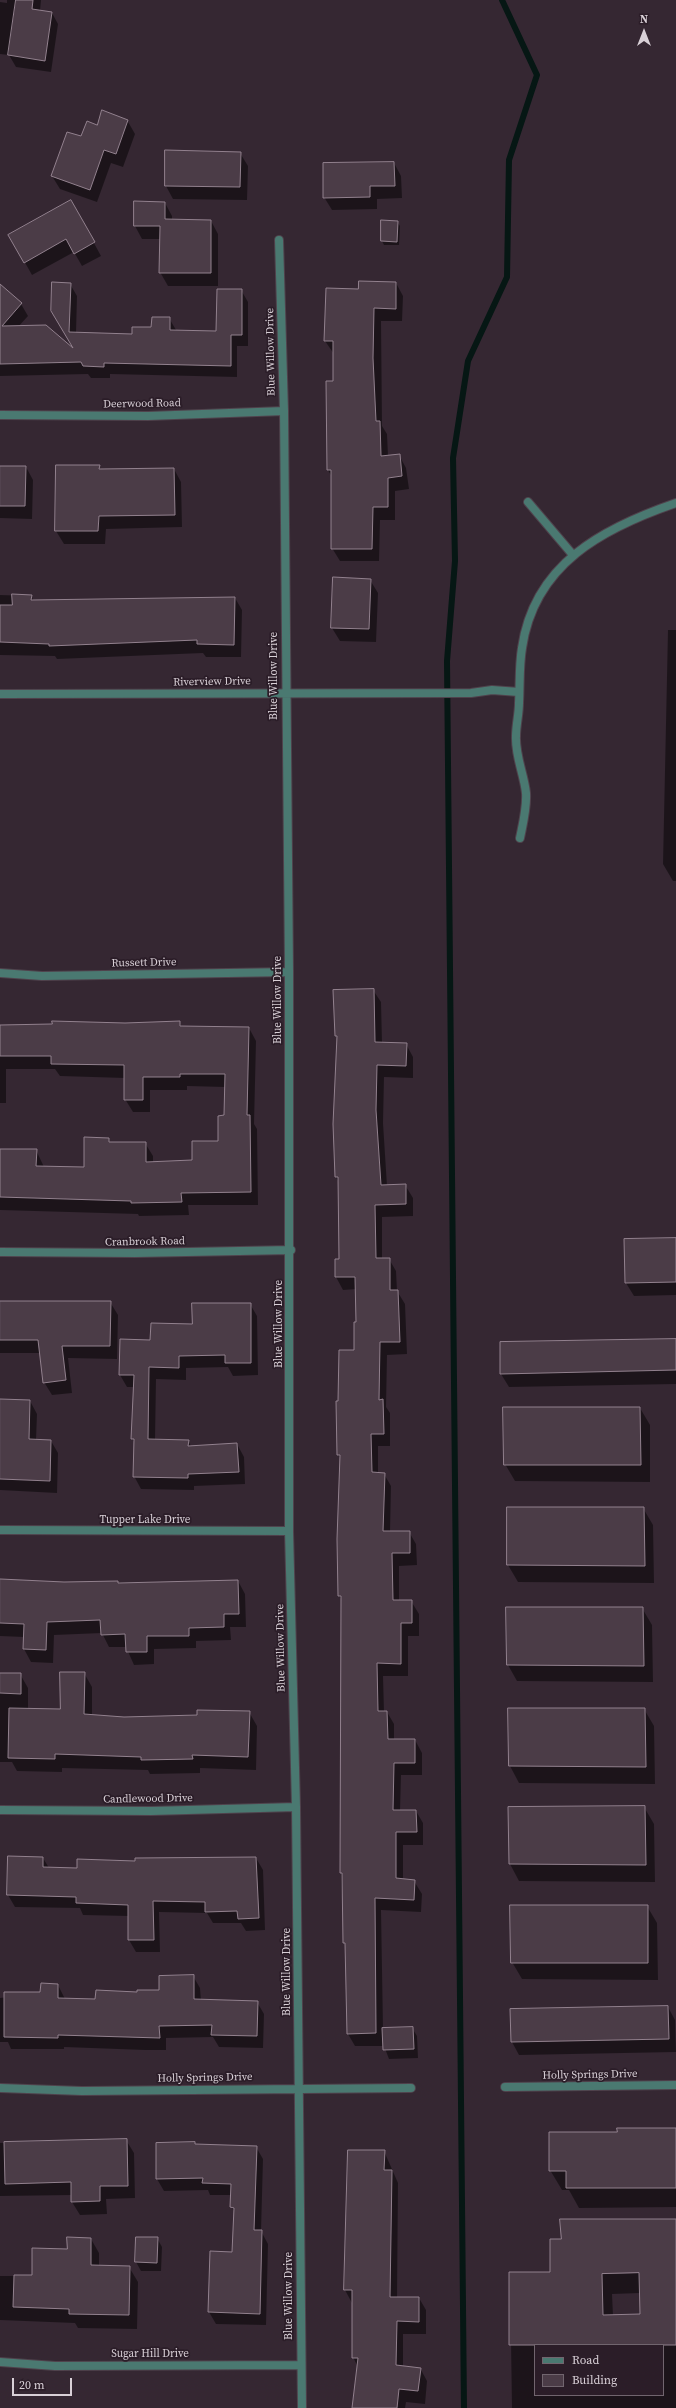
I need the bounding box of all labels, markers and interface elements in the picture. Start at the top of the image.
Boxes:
north arrow [624,12,664,52]
text: N [640,12,648,27]
street label: Blue Willow Drive [264,308,278,396]
street label: Deerwood Road [103,397,181,411]
street label: Blue Willow Drive [267,632,281,720]
street label: Riverview Drive [173,675,251,689]
street label: Russett Drive [111,956,177,970]
street label: Blue Willow Drive [271,956,285,1044]
street label: Cranbrook Road [105,1235,185,1249]
street label: Blue Willow Drive [272,1280,286,1368]
street label: Tupper Lake Drive [100,1513,190,1527]
street label: Blue Willow Drive [274,1604,288,1692]
street label: Candlewood Drive [103,1792,193,1806]
street label: Blue Willow Drive [280,1928,294,2016]
street label: Holly Springs Drive [542,2068,638,2082]
street label: Holly Springs Drive [157,2071,253,2085]
street label: Blue Willow Drive [282,2252,296,2340]
legend [534,2344,664,2396]
street label: Sugar Hill Drive [111,2347,189,2361]
text: Road [572,2352,599,2368]
scale bar [14,2370,74,2396]
text: Building [572,2372,617,2388]
text: 20 m [19,2377,45,2393]

